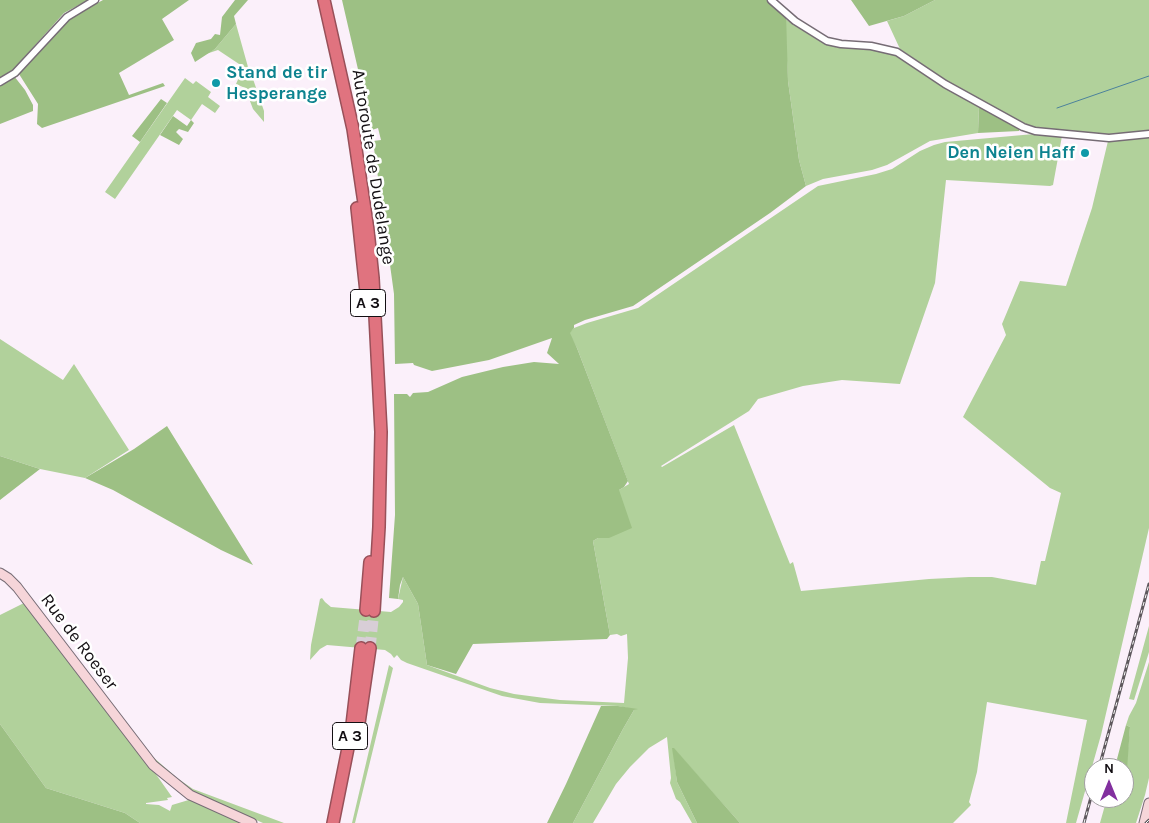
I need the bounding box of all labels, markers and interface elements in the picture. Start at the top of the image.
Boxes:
place label: Stand de tir Hesperange [226,62,327,104]
street label: Autoroute de Dudelange [347,68,399,266]
marker: Stand de tir Hesperange [210,77,222,89]
place label: Den Neien Haff [947,142,1075,164]
marker: Den Neien Haff [1079,147,1091,159]
road number: A 3 [350,290,386,316]
street label: Rue de Roeser [36,590,122,694]
road number: A 3 [332,722,368,749]
north arrow [1084,758,1134,808]
text: N [1104,760,1114,777]

